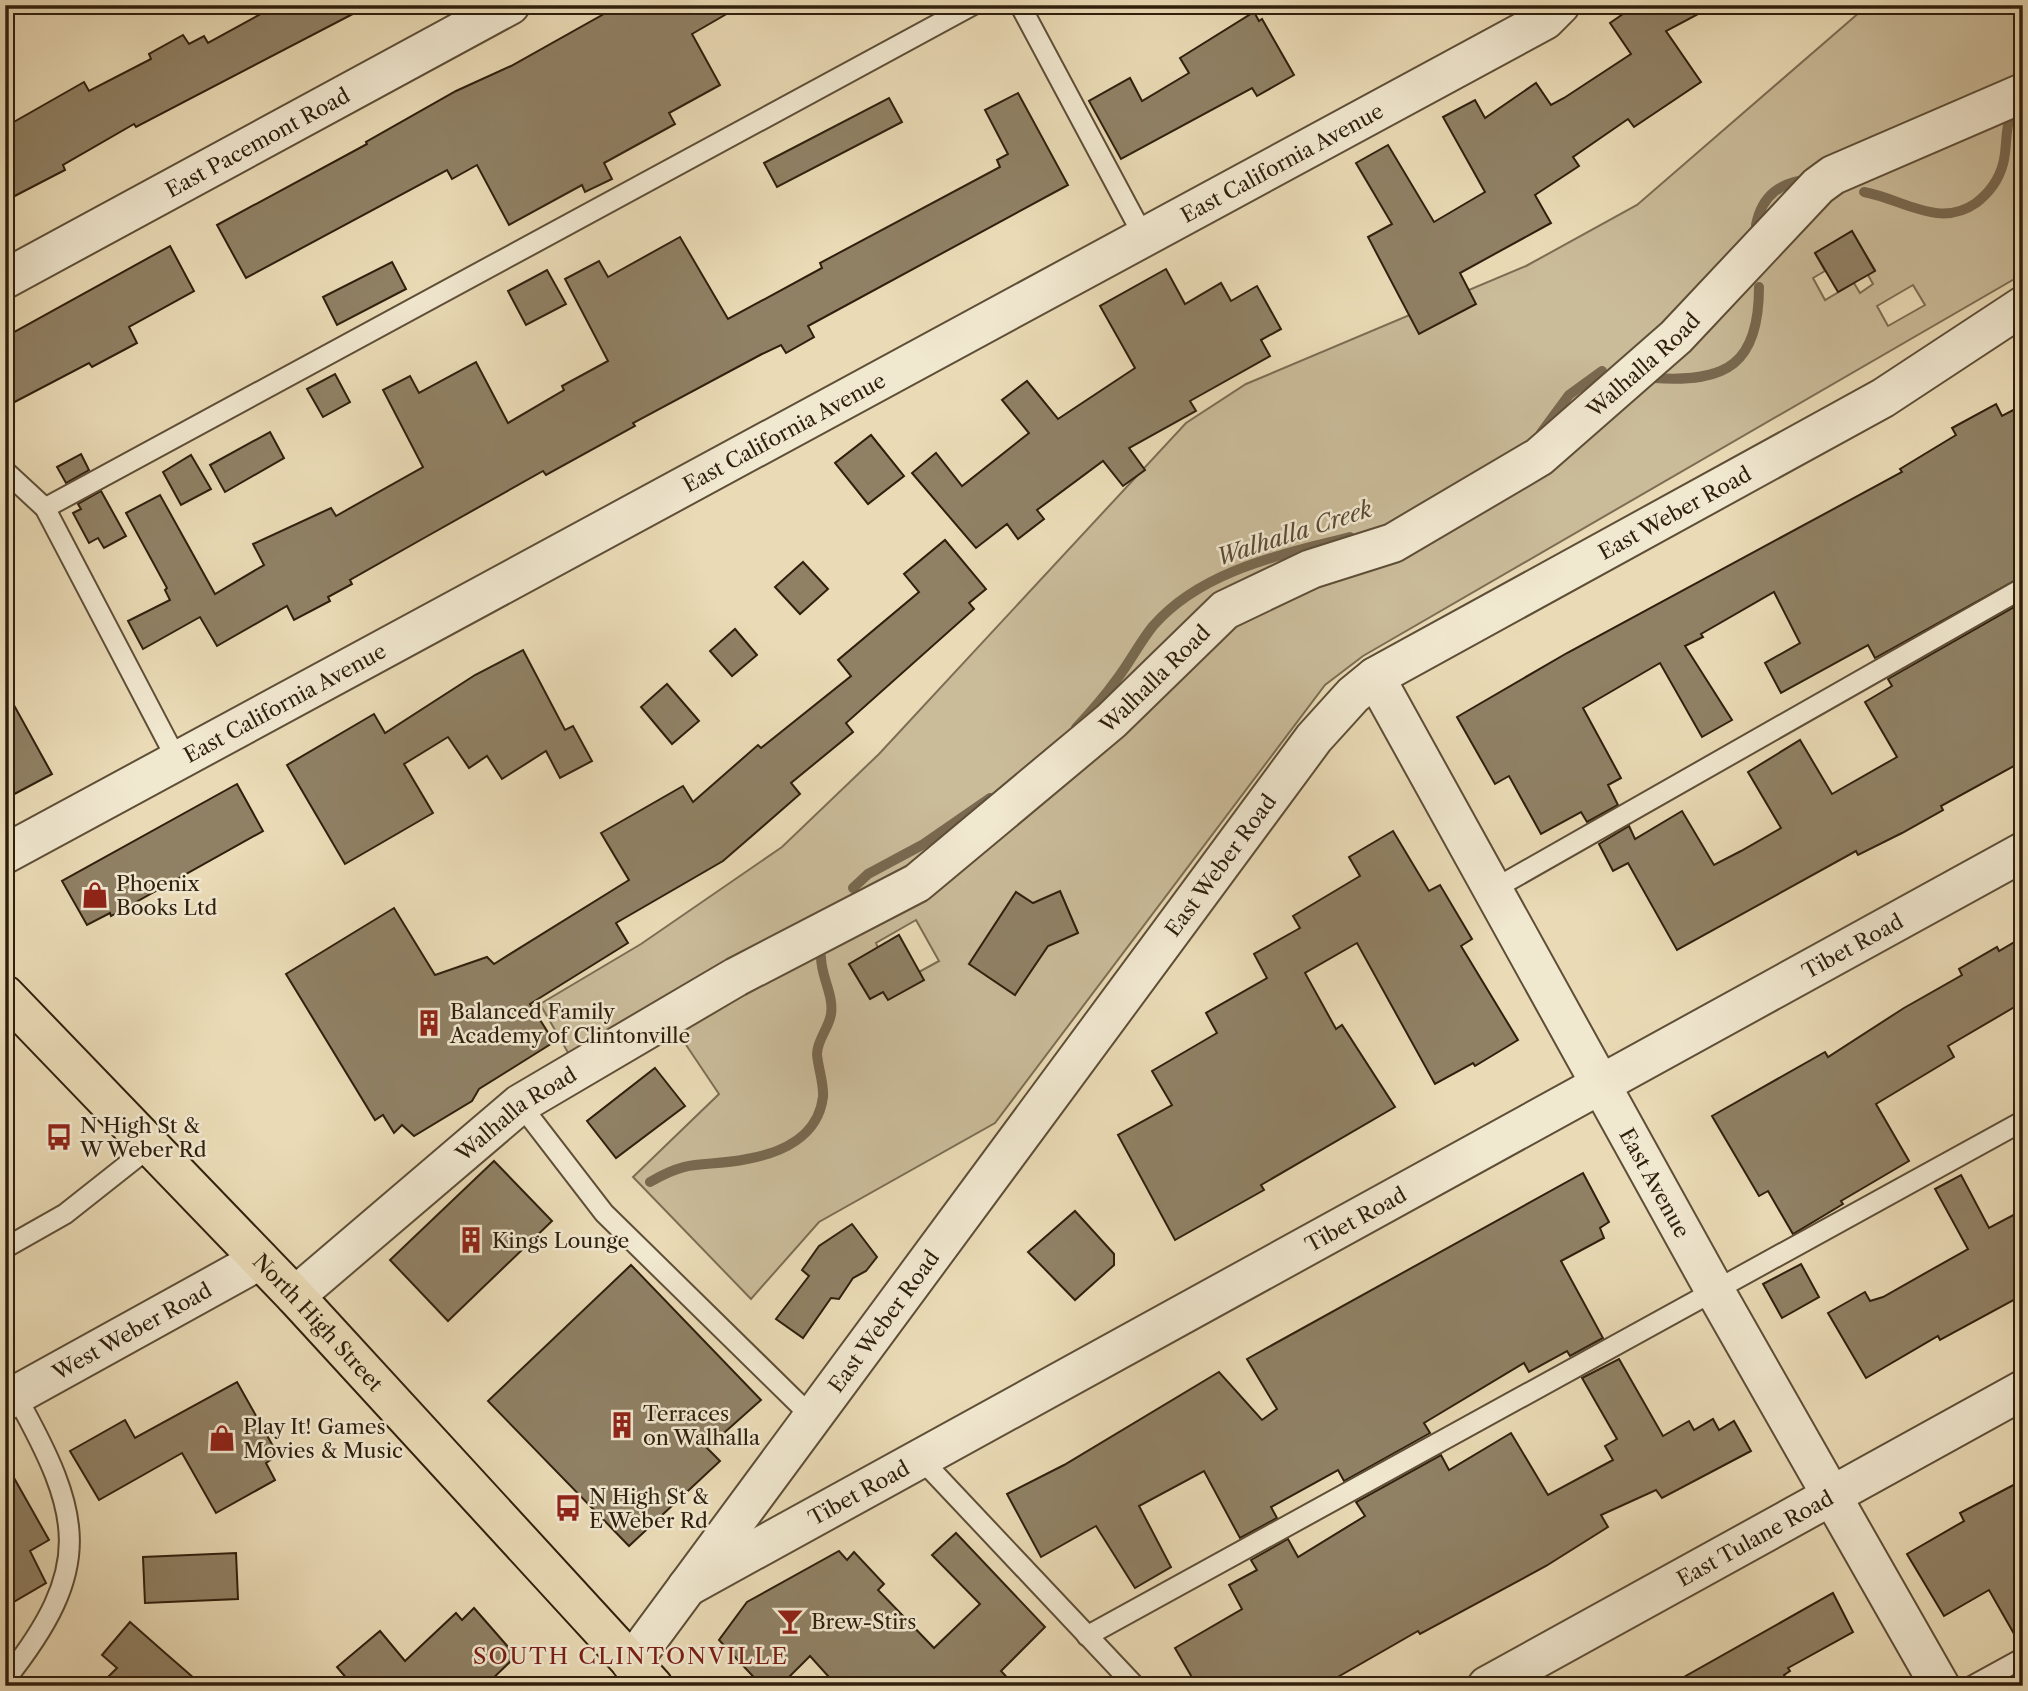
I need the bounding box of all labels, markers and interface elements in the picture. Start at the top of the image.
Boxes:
street label: East Pacemont Road [161,82,354,202]
street label: East California Avenue [1176,98,1387,227]
street label: Walhalla Road [1581,307,1705,423]
street label: East California Avenue [679,367,890,497]
street label: East Weber Road [1594,460,1755,564]
water label: Walhalla Creek [1213,495,1375,571]
street label: Walhalla Road [1094,619,1215,738]
street label: East California Avenue [179,638,390,767]
street label: East Weber Road [1160,789,1281,941]
place label: Phoenix Books Ltd [116,871,217,920]
shop icon: Phoenix Books Ltd [80,880,110,910]
street label: Tibet Road [1798,908,1907,984]
place label: Balanced Family Academy of Clintonville [449,999,690,1048]
building icon: Balanced Family Academy of Clintonville [414,1008,444,1038]
street label: Walhalla Road [450,1061,581,1166]
place label: N High St & W Weber Rd [79,1113,207,1162]
bus stop icon: N High St & W Weber Rd [44,1122,74,1152]
street label: East Avenue [1615,1123,1695,1242]
street label: Tibet Road [1301,1181,1410,1257]
building icon: Kings Lounge [456,1225,486,1255]
place label: Kings Lounge [492,1228,629,1253]
street label: East Weber Road [823,1245,944,1397]
street label: North High Street [248,1248,389,1396]
street label: West Weber Road [47,1277,216,1385]
place label: Terraces on Walhalla [643,1401,761,1450]
building icon: Terraces on Walhalla [607,1410,637,1440]
place label: Play It! Games Movies & Music [243,1414,403,1463]
shop icon: Play It! Games Movies & Music [207,1423,237,1453]
street label: Tibet Road [804,1455,914,1530]
place label: N High St & E Weber Rd [589,1484,709,1533]
street label: East Tulane Road [1672,1485,1838,1591]
bus stop icon: N High St & E Weber Rd [553,1493,583,1523]
bar icon: Brew-Stirs [775,1606,805,1636]
place label: Brew-Stirs [811,1609,916,1634]
district label: SOUTH CLINTONVILLE [473,1642,789,1670]

